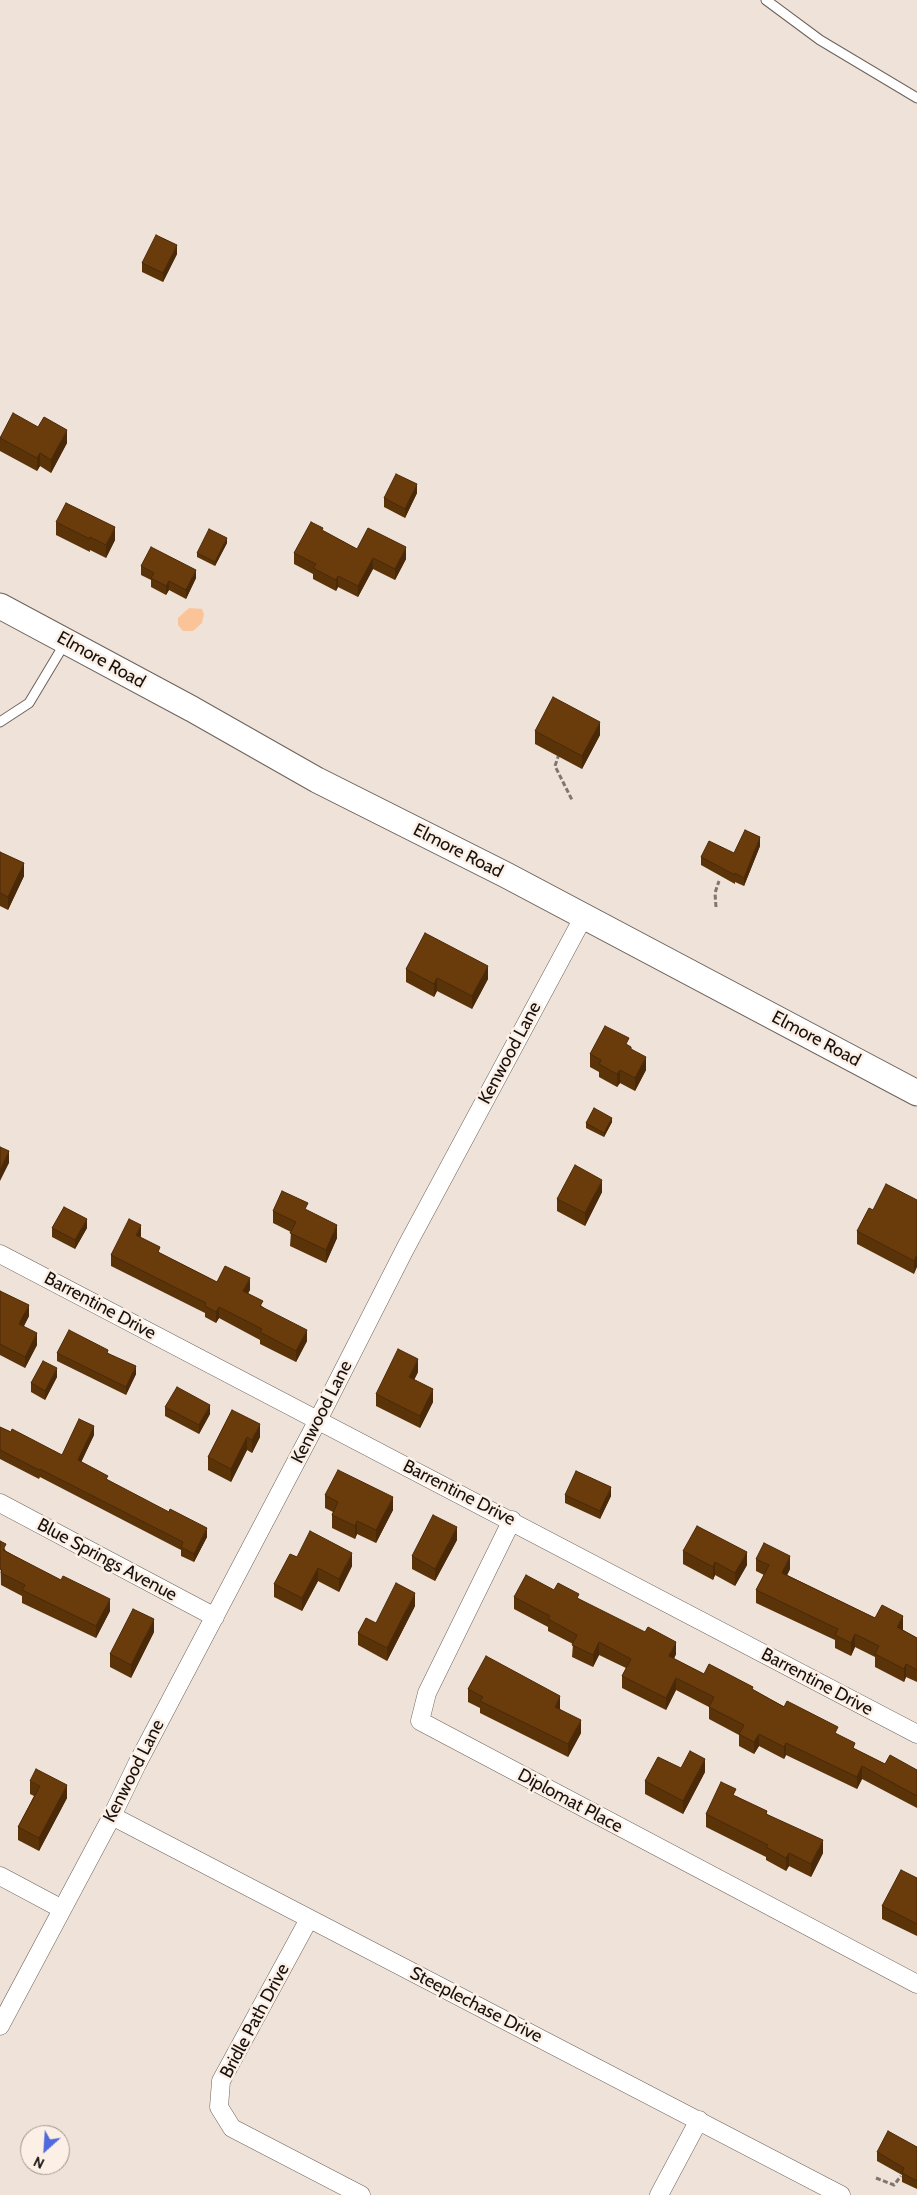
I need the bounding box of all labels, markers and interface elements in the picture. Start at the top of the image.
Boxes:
street label: Elmore Road [53,627,149,693]
street label: Elmore Road [410,819,506,883]
street label: Kenwood Lane [474,998,546,1108]
street label: Elmore Road [768,1007,864,1071]
street label: Barrentine Drive [41,1268,159,1344]
street label: Kenwood Lane [287,1357,357,1467]
street label: Barrentine Drive [399,1455,519,1531]
street label: Blue Springs Avenue [33,1514,181,1606]
street label: Barrentine Drive [758,1644,876,1720]
street label: Kenwood Lane [99,1716,169,1826]
street label: Diplomat Place [514,1764,626,1838]
street label: Bridle Path Drive [216,1960,294,2082]
street label: Steeplechase Drive [406,1962,546,2048]
north arrow [20,2125,70,2175]
text: N [30,2152,47,2173]

